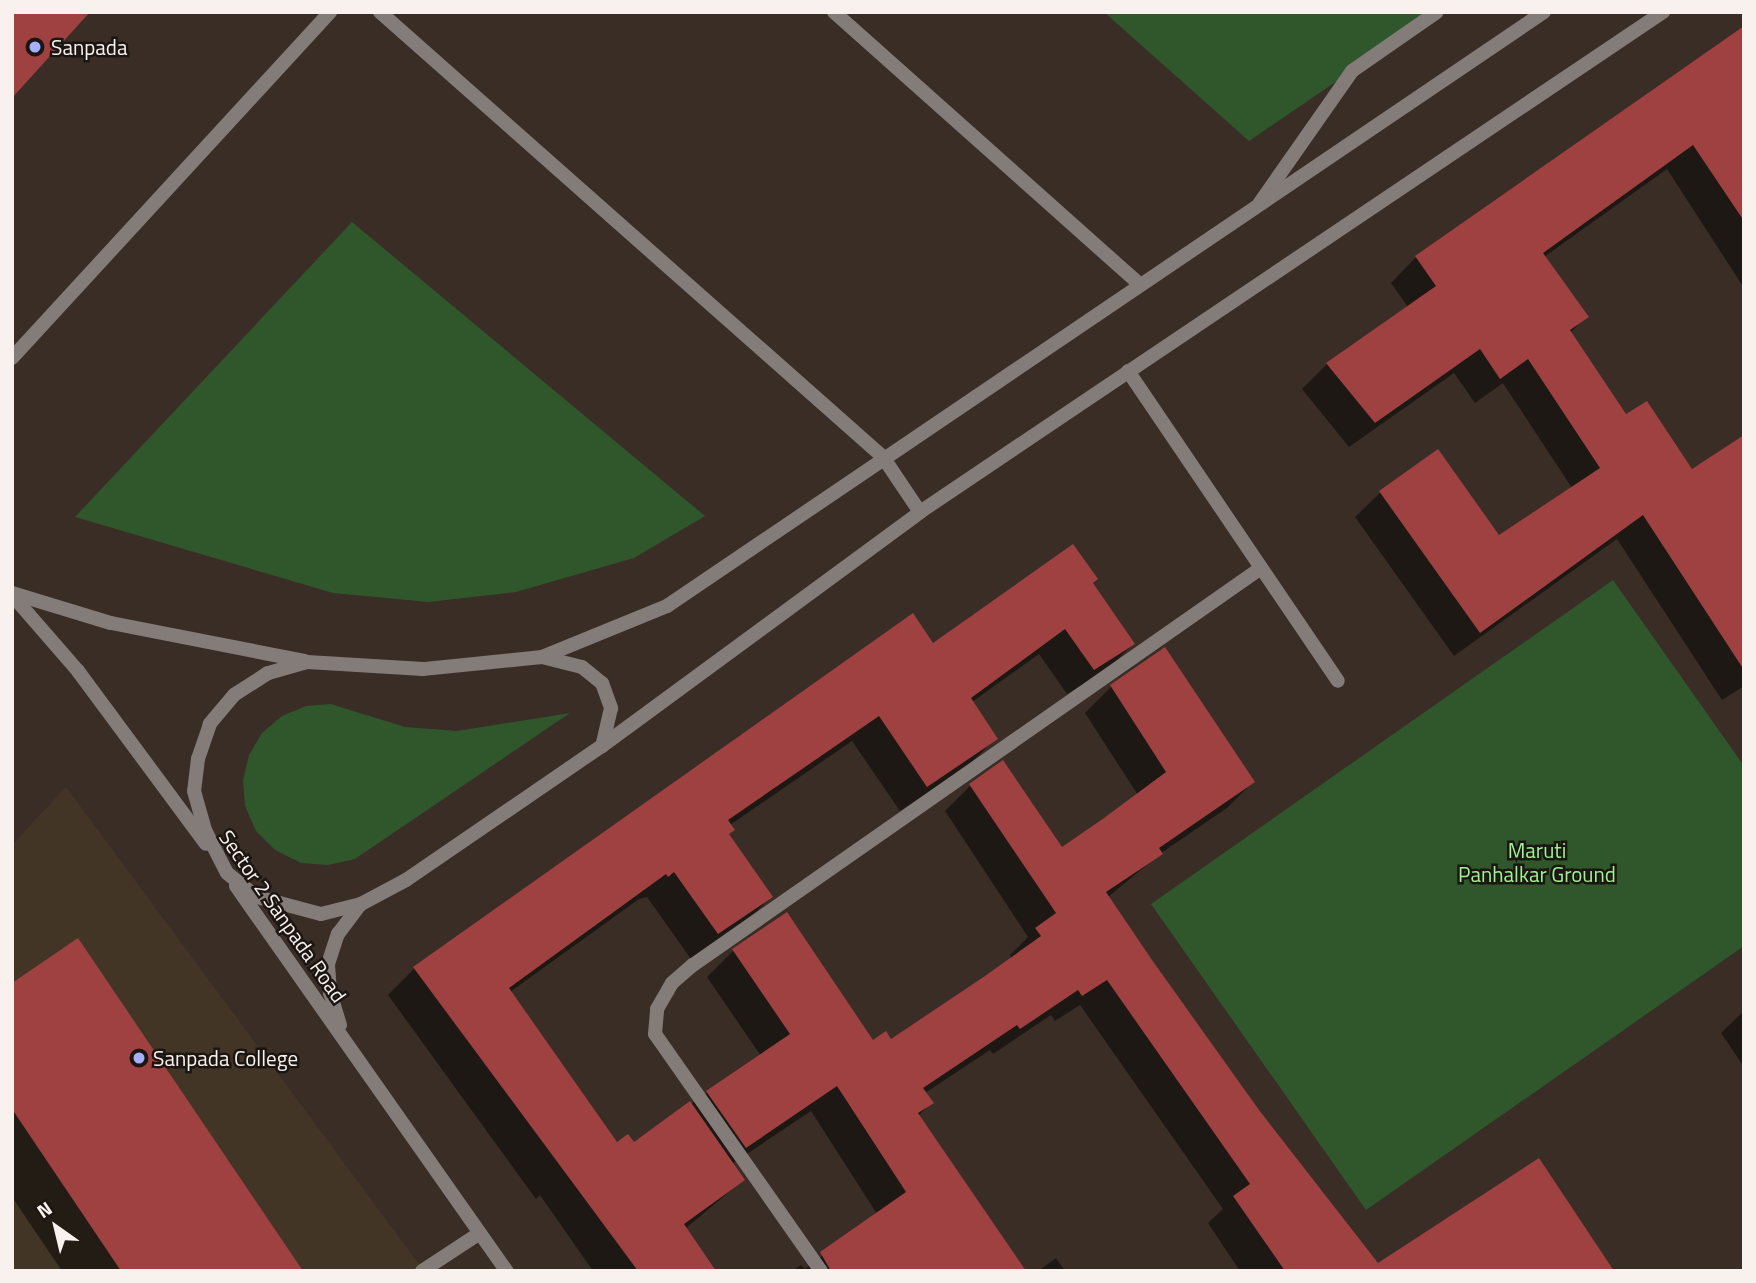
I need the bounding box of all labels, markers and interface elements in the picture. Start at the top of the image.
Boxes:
place label: Sanpada [51,34,127,60]
marker: Sanpada [25,37,45,57]
street label: Sector 2 Sanpada Road [214,825,352,1007]
park label: Maruti Panhalkar Ground [1458,837,1616,887]
place label: Sanpada College [153,1045,298,1071]
marker: Sanpada College [131,1050,147,1066]
north arrow [21,1192,91,1262]
text: N [30,1193,58,1225]

